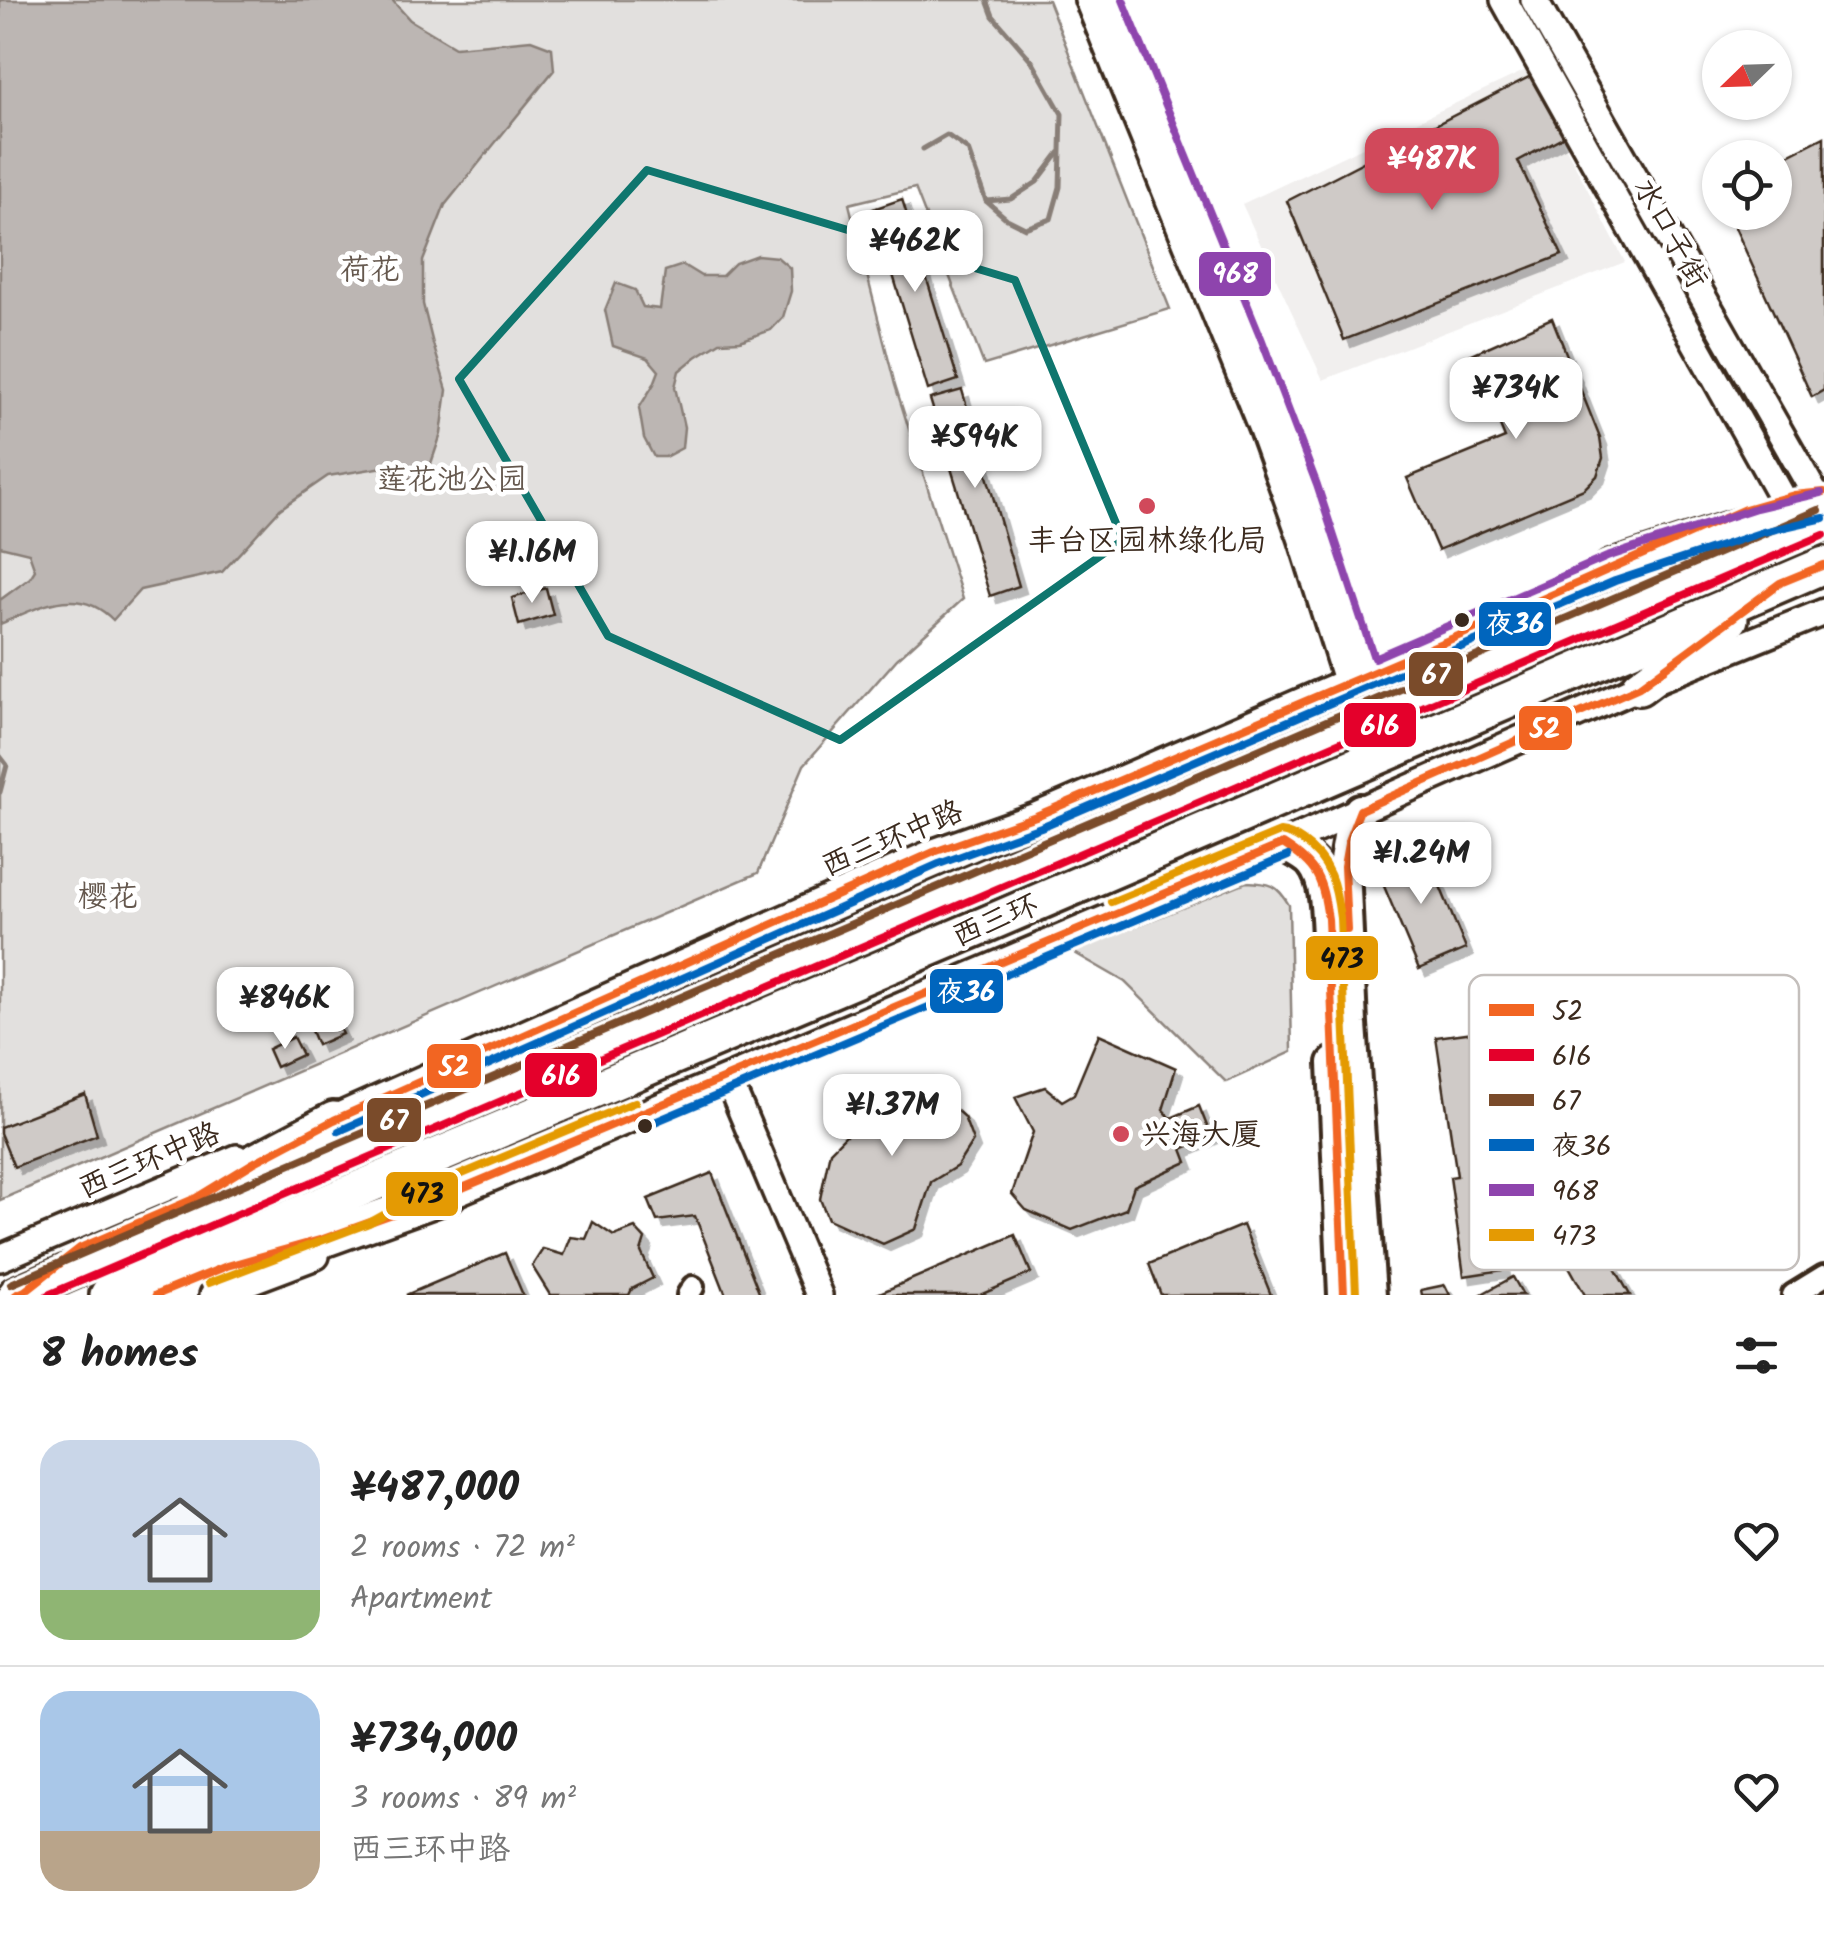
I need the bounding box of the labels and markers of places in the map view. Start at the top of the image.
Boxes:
pin: ¥487K [1362,128,1502,213]
pin: ¥462K [845,210,985,295]
pin: ¥734K [1446,357,1586,442]
pin: ¥594K [905,406,1045,491]
marker: 丰台区园林绿化局 [1136,495,1158,517]
place label: 丰台区园林绿化局 [1027,518,1267,566]
pin: ¥1.16M [451,521,613,606]
unlabelled marker [1452,610,1472,630]
pin: ¥1.24M [1340,822,1502,907]
pin: ¥846K [215,967,355,1052]
pin: ¥1.37M [811,1074,973,1159]
place label: 兴海大厦 [1141,1112,1261,1160]
unlabelled marker [635,1116,655,1136]
marker: 兴海大厦 [1110,1123,1132,1145]

